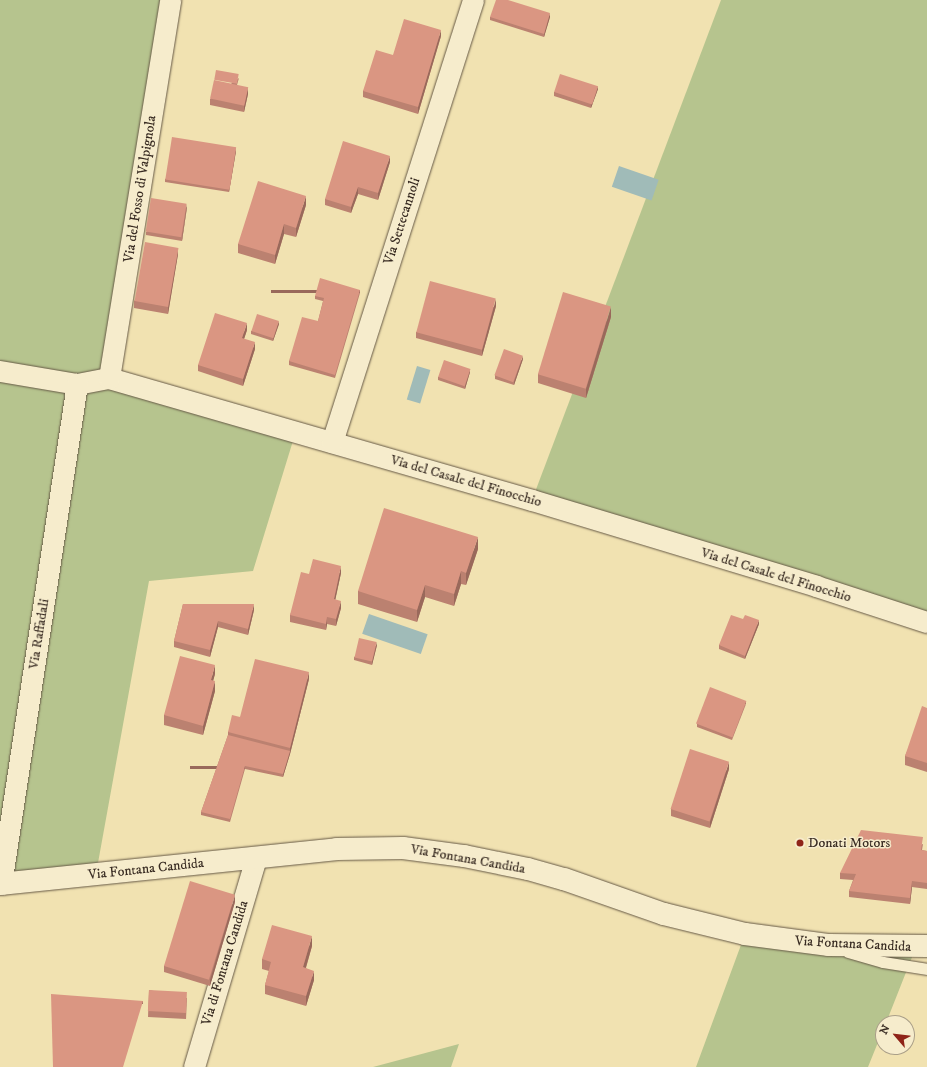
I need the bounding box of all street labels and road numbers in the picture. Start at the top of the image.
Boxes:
street label: Via del Fosso di Valpignola [120,114,160,264]
street label: Via Settecannoli [380,175,424,267]
street label: Via del Casale del Finocchio [389,451,543,511]
street label: Via del Casale del Finocchio [699,544,853,606]
street label: Via Raffadali [25,598,53,670]
street label: Via Fontana Candida [409,841,527,877]
street label: Via Fontana Candida [87,855,205,883]
street label: Via di Fontana Candida [198,898,252,1028]
street label: Via Fontana Candida [795,933,911,955]

